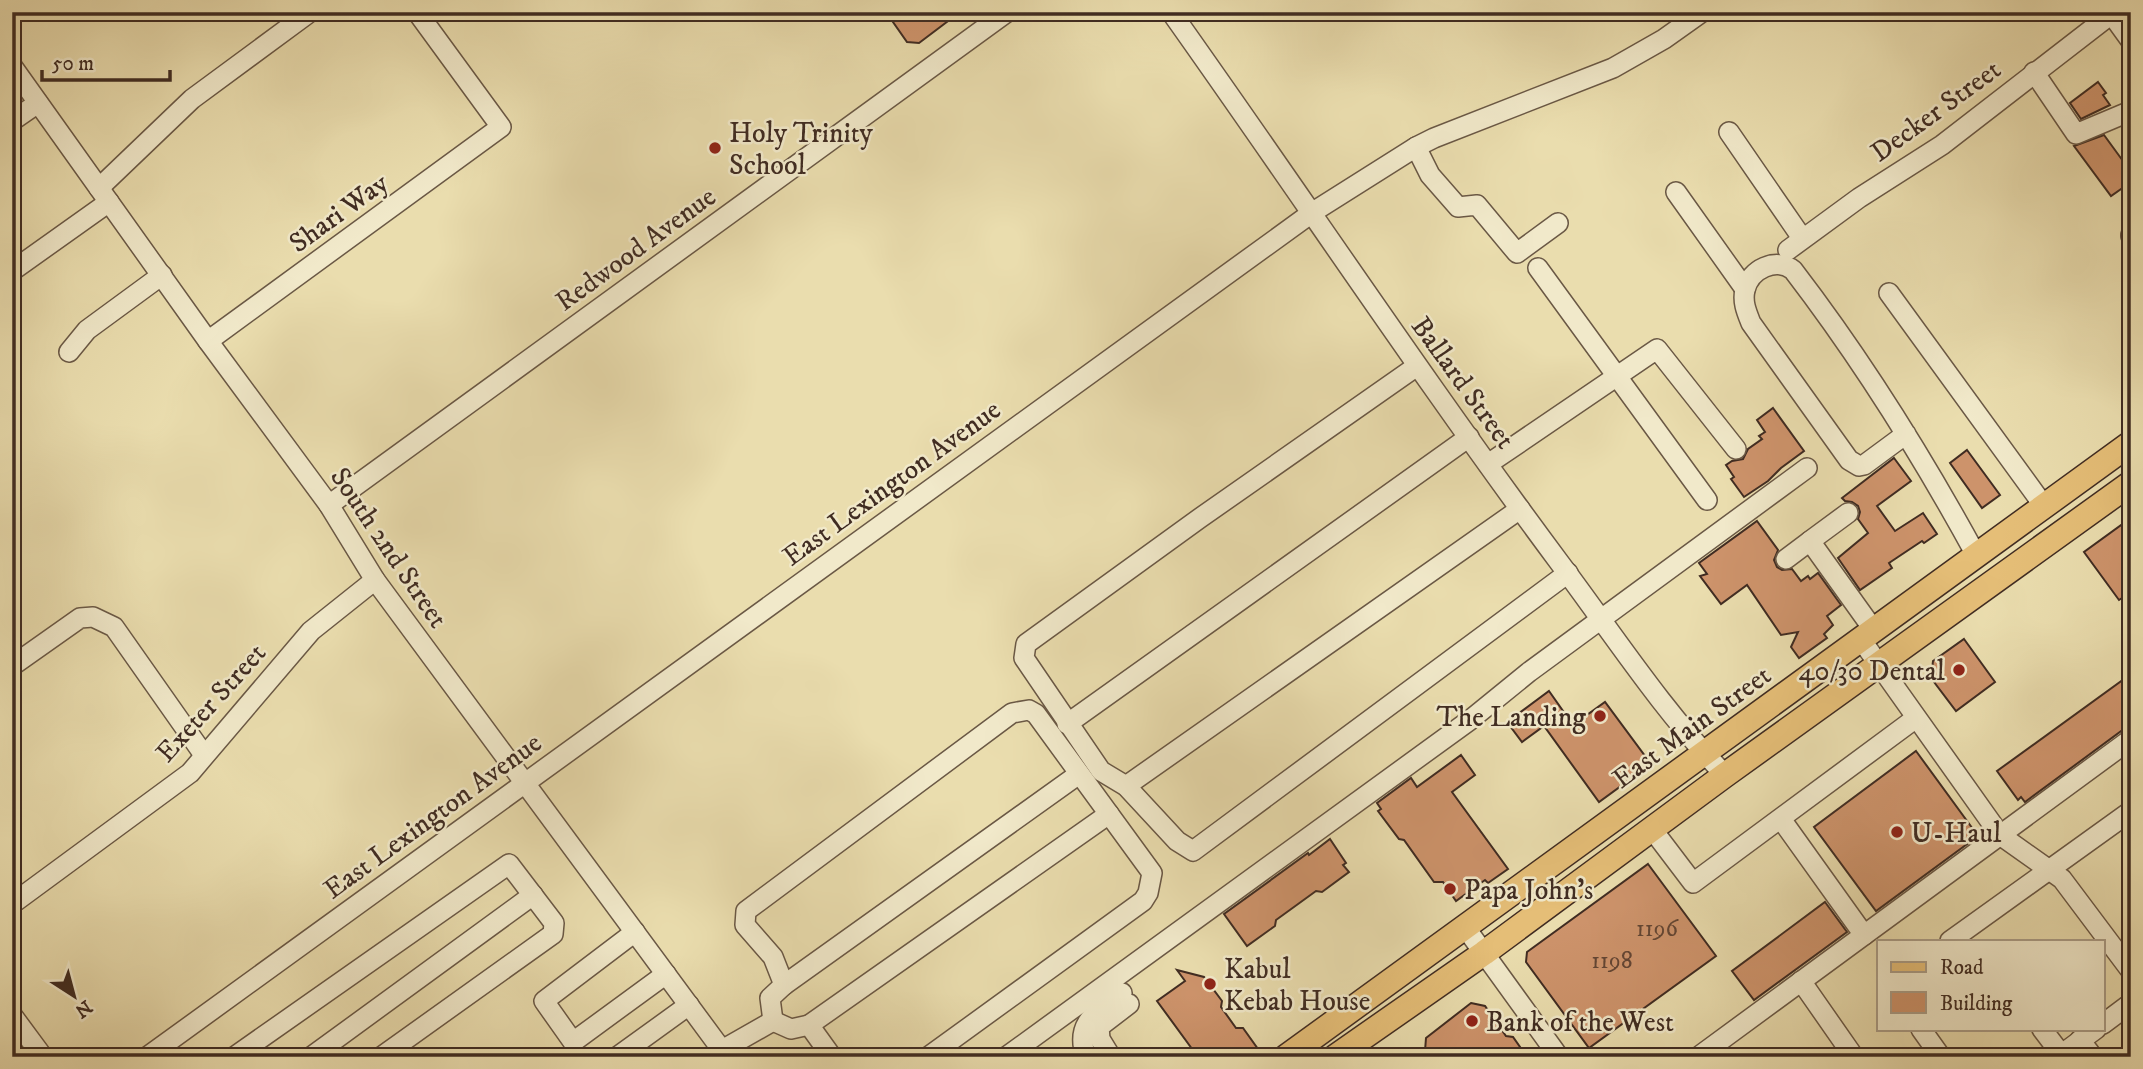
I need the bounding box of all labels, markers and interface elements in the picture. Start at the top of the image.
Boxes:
scale bar [42,38,170,82]
text: 50 m [52,51,94,77]
street label: Decker Street [1864,52,2008,170]
place label: Holy Trinity School [729,116,874,183]
marker: Holy Trinity School [707,140,723,156]
street label: Shari Way [283,165,396,261]
street label: Redwood Avenue [549,179,723,319]
street label: Ballard Street [1403,310,1522,456]
street label: East Lexington Avenue [776,392,1008,574]
street label: South 2nd Street [322,461,455,635]
street label: Exeter Street [148,636,274,770]
place label: 40/30 Dental [1798,654,1946,689]
street label: East Main Street [1606,658,1778,797]
marker: 40/30 Dental [1951,662,1967,678]
place label: The Landing [1437,700,1586,735]
marker: The Landing [1592,708,1608,724]
street label: East Lexington Avenue [317,725,549,907]
place label: U-Haul [1911,816,2002,851]
marker: U-Haul [1889,824,1905,840]
place label: Papa John's [1464,873,1593,908]
marker: Papa John's [1442,881,1458,897]
house number: 1196 [1636,914,1680,944]
legend [1877,940,2104,1030]
house number: 1198 [1591,946,1633,976]
place label: Kabul Kebab House [1224,952,1370,1019]
text: Road [1940,955,1984,981]
north arrow [38,960,108,1030]
marker: Kabul Kebab House [1202,976,1218,992]
text: Building [1940,991,2013,1017]
text: N [70,995,96,1023]
place label: Bank of the West [1486,1005,1674,1040]
marker: Bank of the West [1464,1013,1480,1029]

